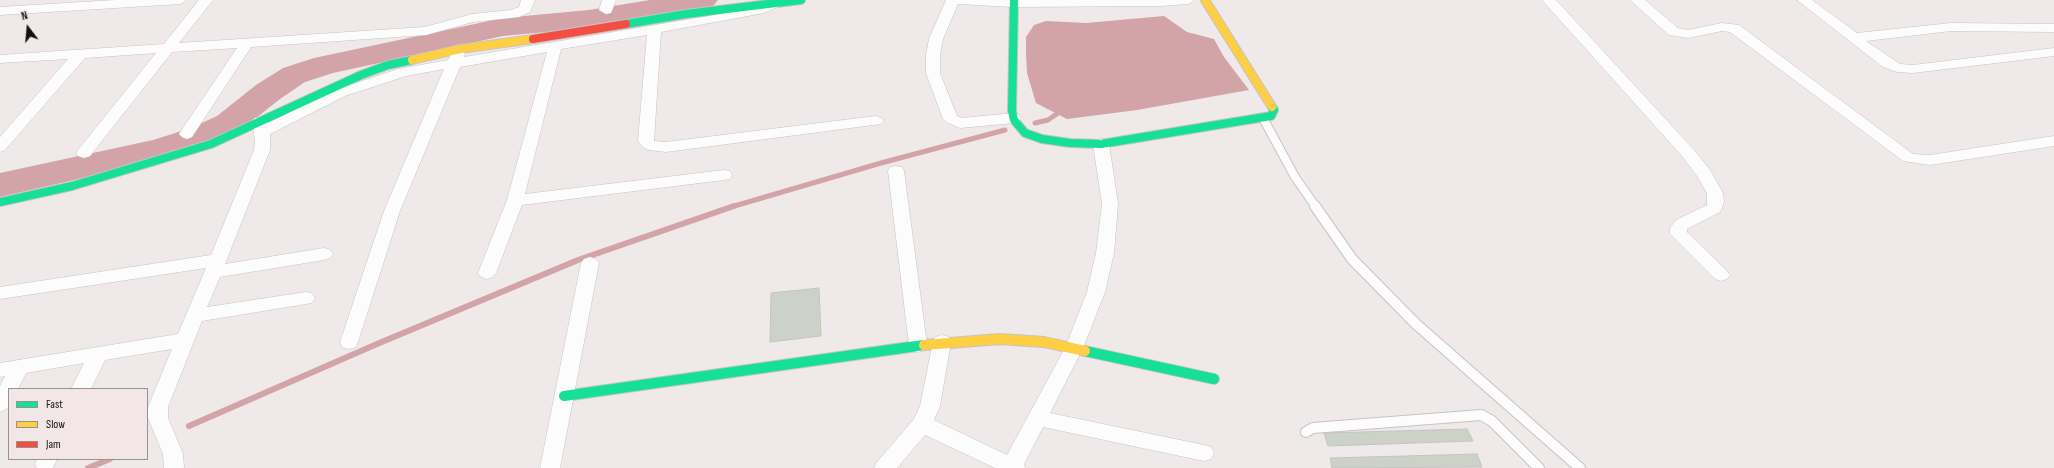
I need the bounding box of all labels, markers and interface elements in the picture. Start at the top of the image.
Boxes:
north arrow [8,8,48,48]
text: N [20,9,29,23]
legend [8,388,148,460]
text: Fast [46,397,63,412]
text: Slow [46,417,65,432]
text: Jam [46,437,61,452]

